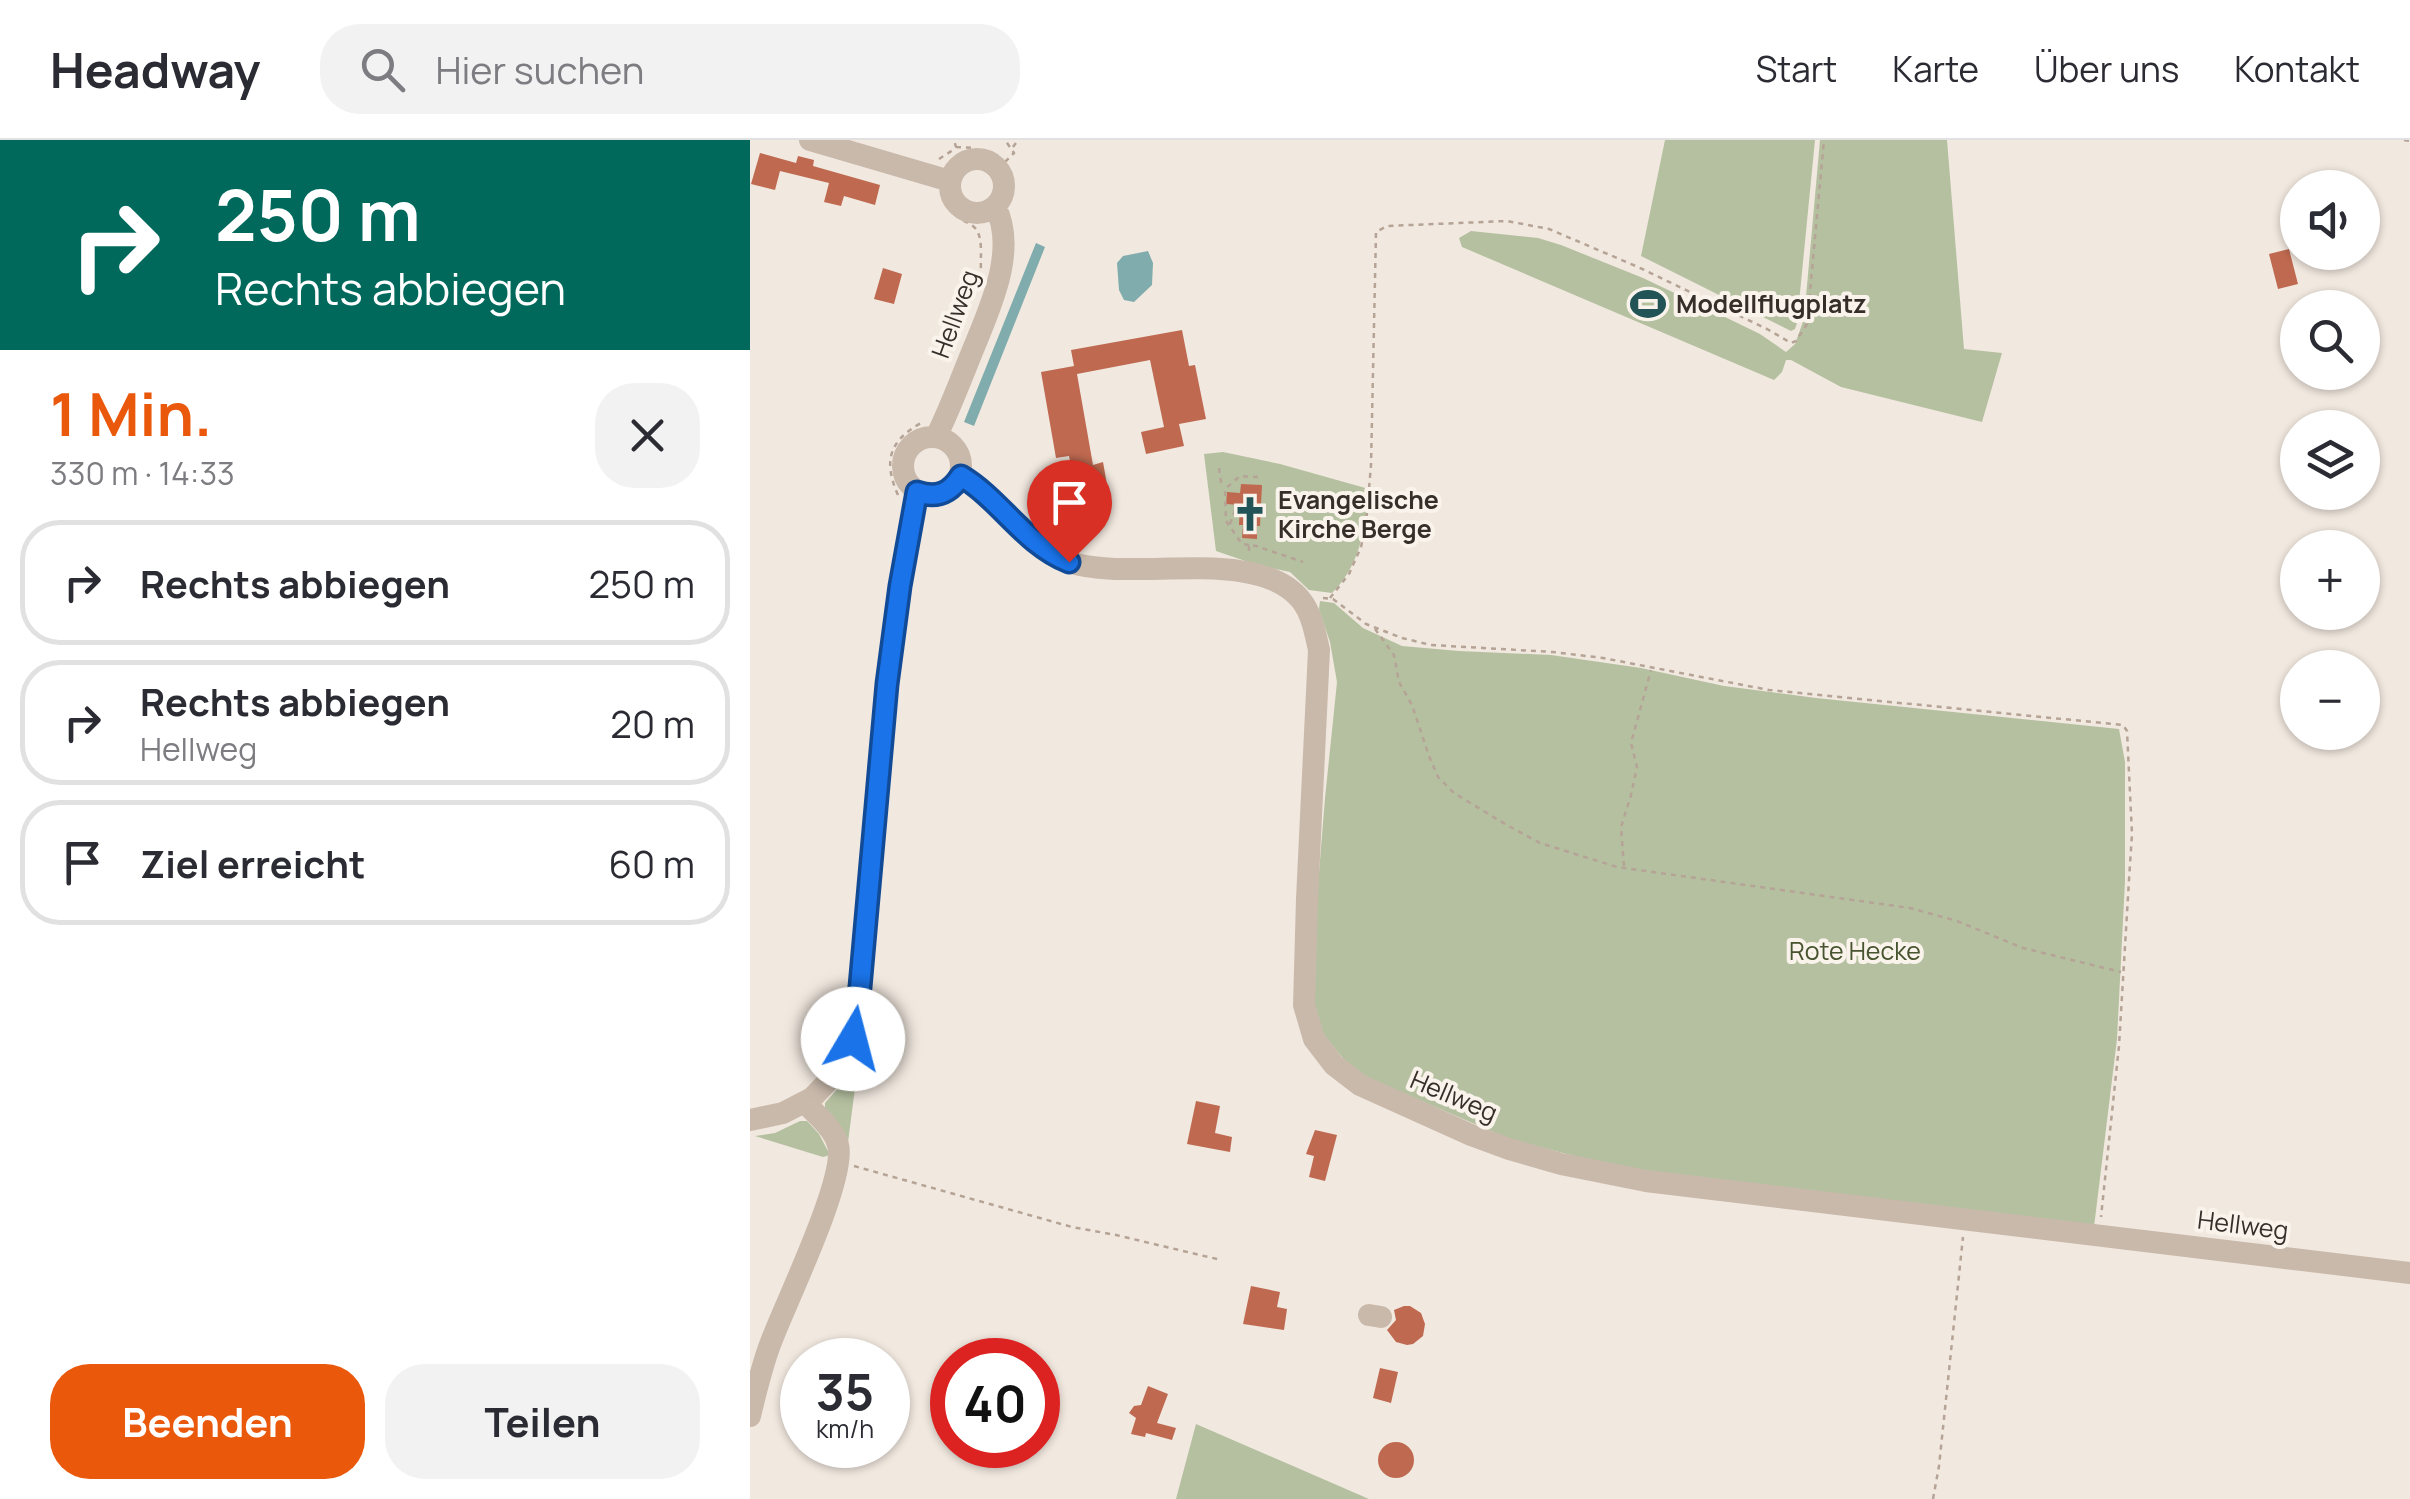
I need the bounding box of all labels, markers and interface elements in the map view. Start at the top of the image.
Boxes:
search box [320,24,1020,114]
text: Headway [50,37,260,102]
icon: search [355,42,410,97]
text: Hier suchen [435,43,644,95]
text: Start [1756,45,1837,93]
text: Karte [1892,45,1979,93]
text: Über uns [2034,45,2179,93]
text: Kontakt [2234,45,2360,93]
text: 250 m [215,166,421,262]
map controls [2280,170,2380,750]
button: sound [2280,170,2380,270]
icon: right [50,180,180,310]
text: Rechts abbiegen [215,257,566,319]
street label: Hellweg [922,265,987,363]
sports icon: Modellflugplatz [1629,285,1667,323]
place label: Modellflugplatz [1676,286,1867,321]
button: search [2280,290,2380,390]
text: 1 Min. [50,372,212,454]
button: close [595,383,700,488]
button: layers [2280,410,2380,510]
text: 330 m · 14:33 [50,451,235,495]
pin [1027,460,1112,563]
icon: arrive [1042,475,1097,530]
place label: Evangelische Kirche Berge [1278,482,1439,546]
church icon: Evangelische Kirche Berge [1231,495,1269,533]
button: + [2280,530,2380,630]
icon: right [55,555,110,610]
text: Rechts abbiegen [140,557,450,609]
text: 250 m [588,557,695,609]
button: − [2280,650,2380,750]
text: Rechts abbiegen [140,675,450,727]
icon: right [55,695,110,750]
text: 20 m [610,697,695,749]
text: Hellweg [140,727,257,771]
icon: arrive [55,835,110,890]
text: Ziel erreicht [140,837,365,889]
text: 60 m [608,837,695,889]
park label: Rote Hecke [1789,933,1921,968]
position arrow [801,987,905,1091]
street label: Hellweg [1405,1062,1503,1130]
street label: Hellweg [2196,1202,2291,1247]
speed limit sign: 40 [930,1338,1060,1468]
text: 35 [816,1357,874,1425]
button: Beenden [50,1364,365,1479]
button: Teilen [385,1364,700,1479]
text: km/h [816,1411,874,1446]

